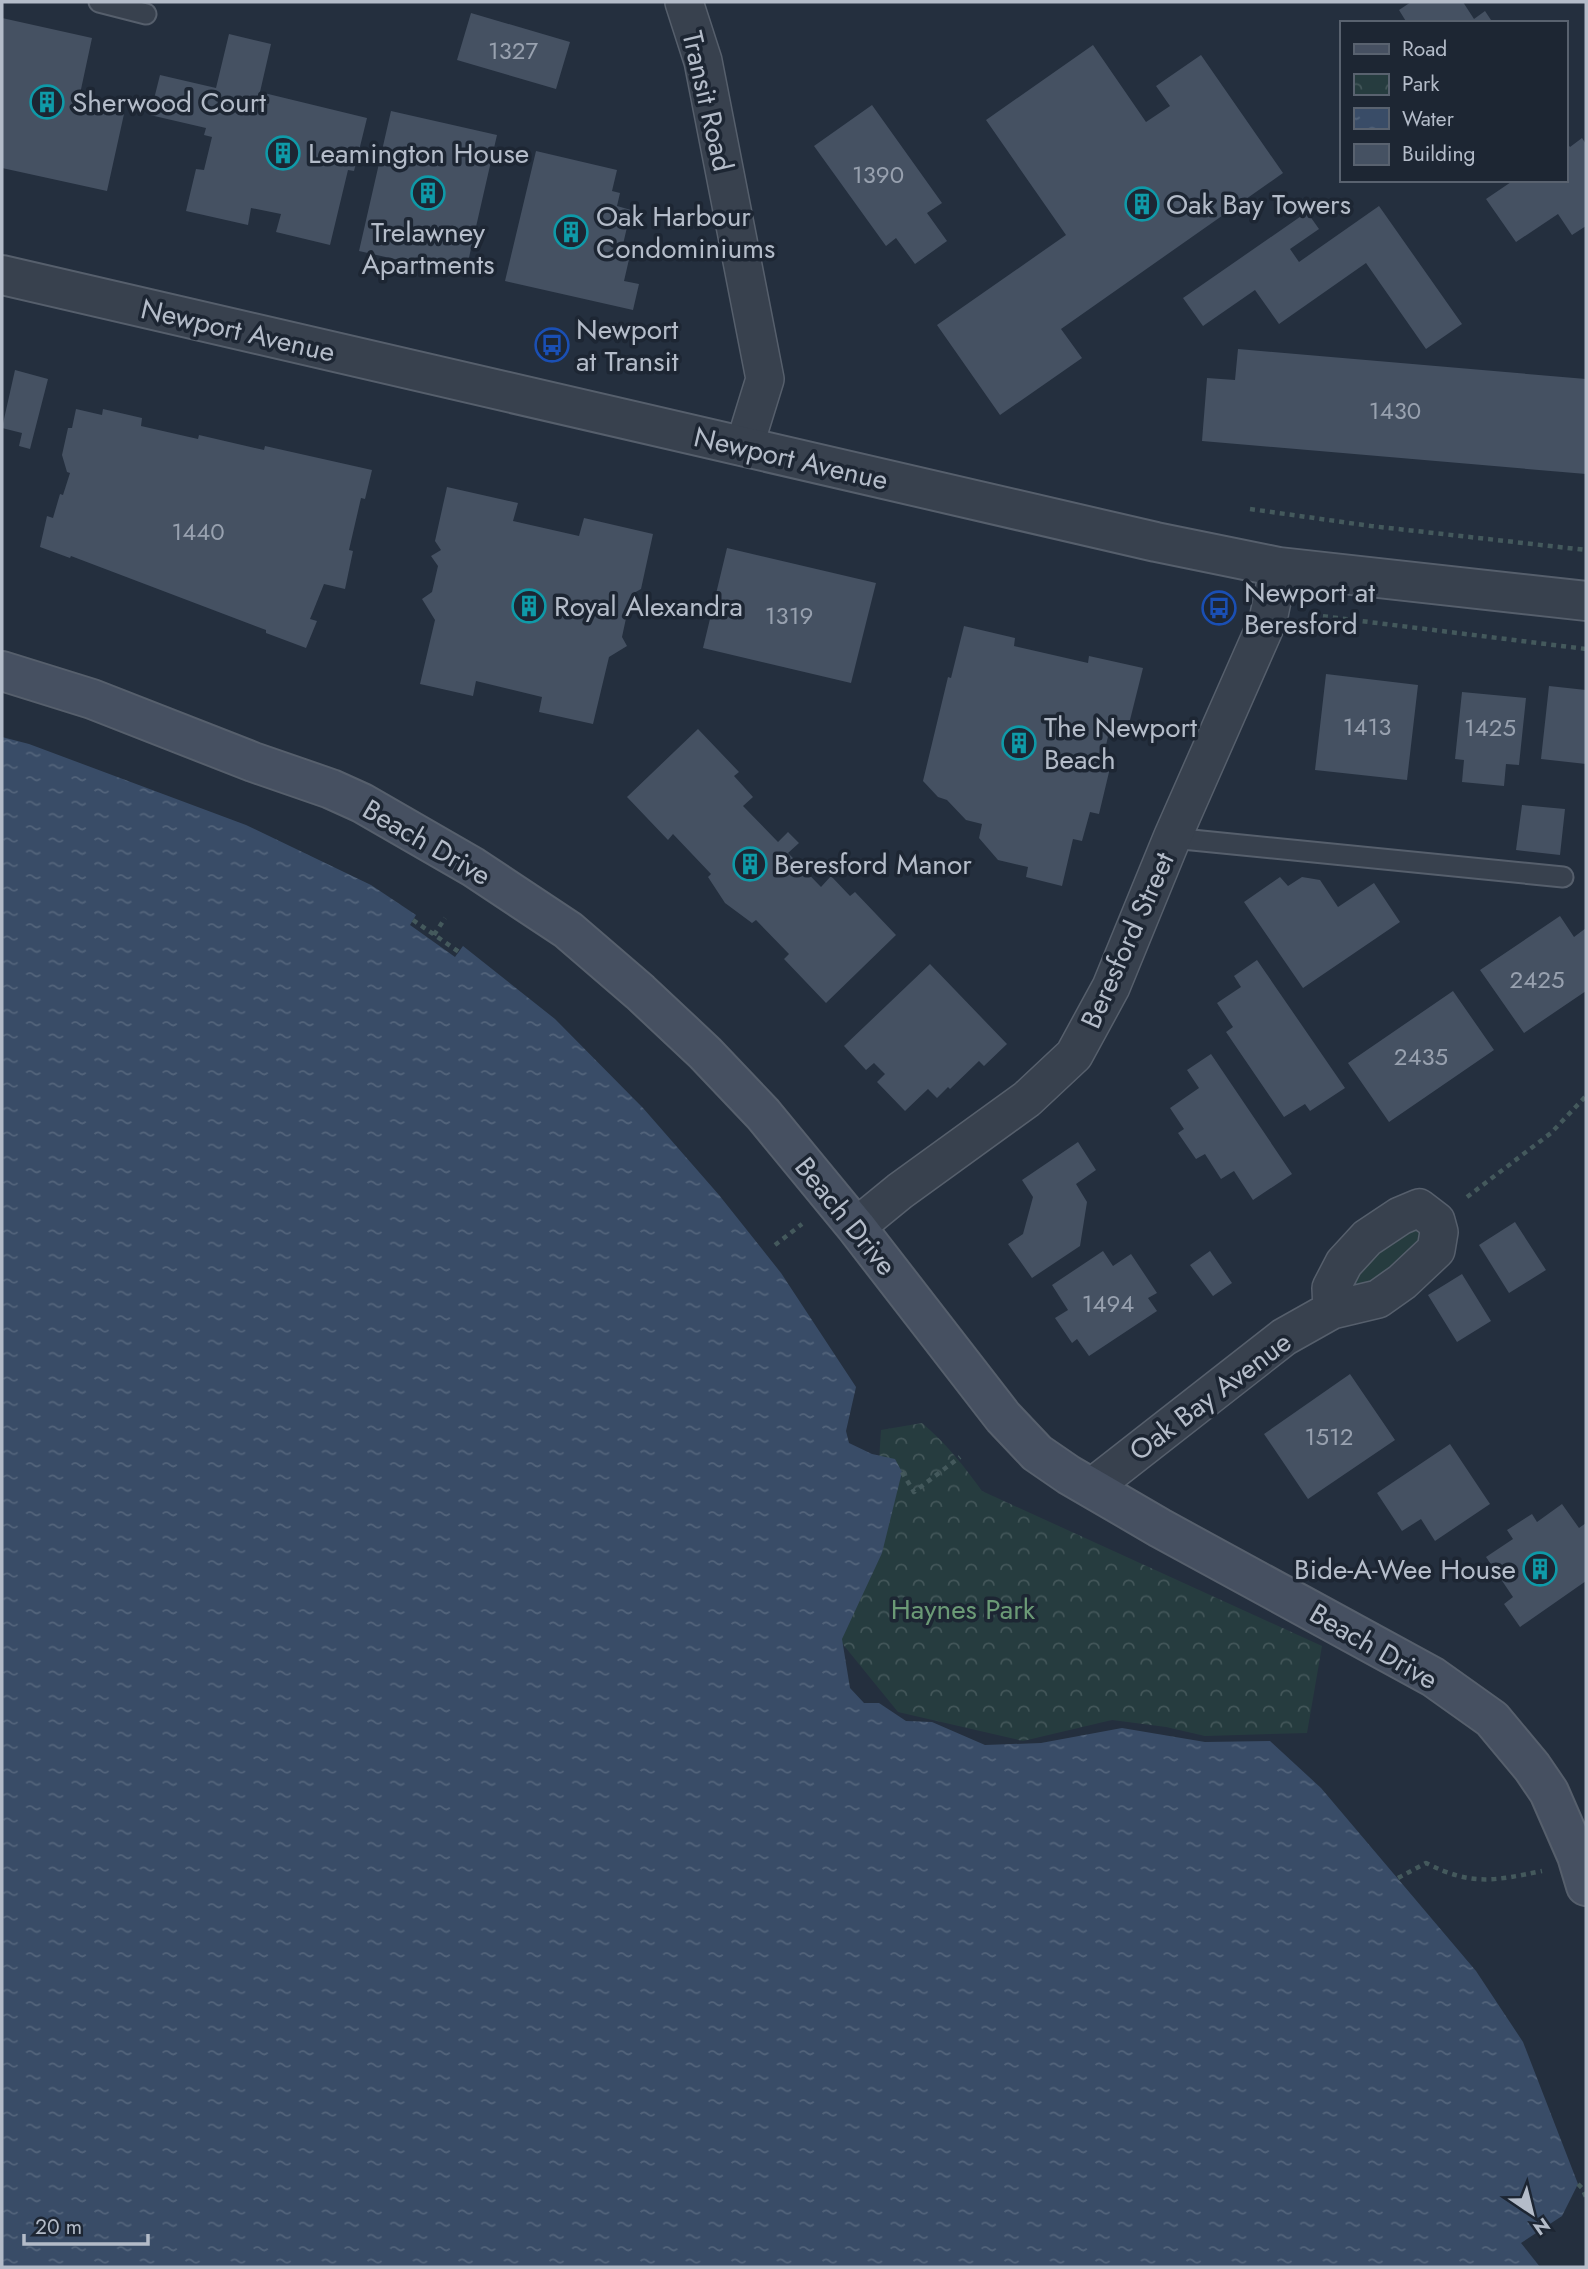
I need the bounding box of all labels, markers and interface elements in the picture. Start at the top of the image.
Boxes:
legend [1340,21,1567,182]
street label: Transit Road [671,27,744,175]
house number: 1327 [488,33,538,68]
text: Road [1402,34,1447,64]
text: Park [1402,69,1440,99]
place label: Sherwood Court [72,82,266,123]
building icon: Sherwood Court [28,83,66,121]
text: Water [1402,104,1455,134]
place label: Leamington House [308,133,529,174]
building icon: Leamington House [264,134,302,172]
text: Building [1402,139,1475,169]
house number: 1390 [852,157,904,192]
building icon: Trelawney Apartments [409,174,447,212]
place label: Oak Bay Towers [1166,184,1351,225]
building icon: Oak Bay Towers [1123,185,1161,223]
place label: Oak Harbour Condominiums [596,196,775,269]
place label: Trelawney Apartments [361,212,495,285]
building icon: Oak Harbour Condominiums [552,213,590,251]
street label: Newport Avenue [137,288,339,373]
place label: Newport at Transit [576,309,679,382]
bus stop icon: Newport at Transit [533,326,571,364]
house number: 1430 [1369,393,1421,428]
street label: Newport Avenue [690,416,892,501]
house number: 1440 [171,514,225,549]
place label: Newport at Beresford [1244,572,1375,645]
place label: Royal Alexandra [554,586,743,627]
building icon: Royal Alexandra [510,587,548,625]
bus stop icon: Newport at Beresford [1200,589,1238,627]
house number: 1319 [765,598,813,633]
place label: The Newport Beach [1044,707,1197,780]
house number: 1413 [1343,709,1391,744]
house number: 1425 [1464,710,1516,745]
building icon: The Newport Beach [1000,724,1038,762]
street label: Beach Drive [355,789,499,896]
place label: Beresford Manor [774,844,972,885]
building icon: Beresford Manor [731,845,769,883]
street label: Beresford Street [1070,845,1185,1035]
house number: 2425 [1510,962,1564,997]
house number: 2435 [1394,1039,1448,1074]
street label: Beach Drive [785,1148,906,1284]
house number: 1494 [1082,1286,1134,1321]
street label: Oak Bay Avenue [1121,1322,1300,1471]
house number: 1512 [1305,1419,1353,1454]
place label: Bide-A-Wee House [1294,1549,1516,1590]
building icon: Bide-A-Wee House [1521,1550,1559,1588]
park label: Haynes Park [891,1589,1036,1630]
street label: Beach Drive [1302,1593,1446,1700]
north arrow [1497,2178,1567,2248]
scale bar [24,2202,149,2246]
text: N [1528,2211,1555,2242]
text: 20 m [35,2212,82,2242]

